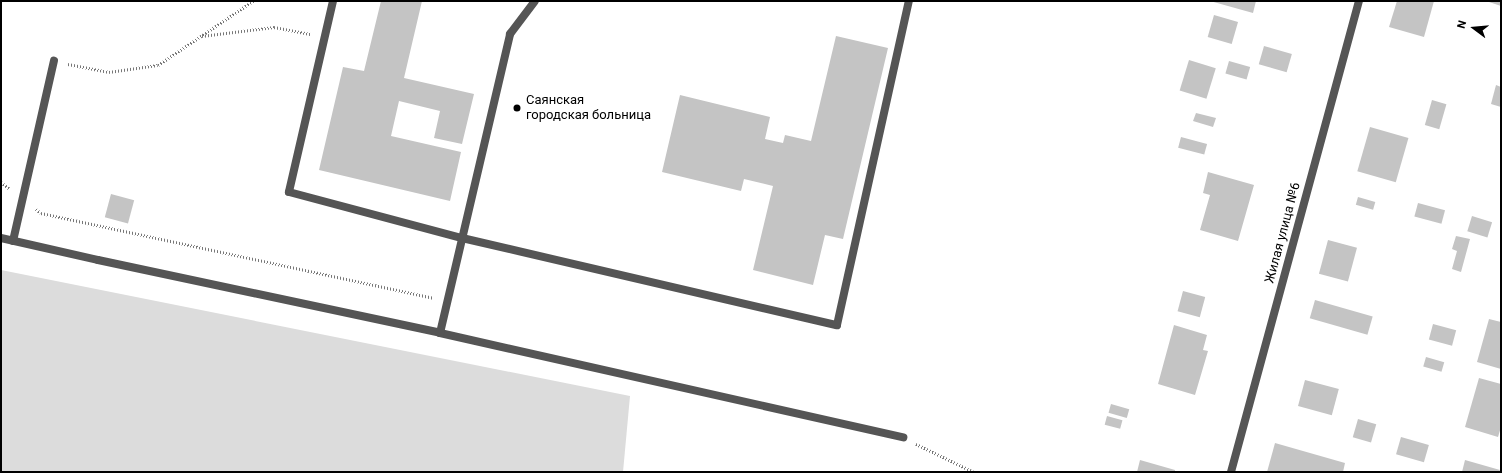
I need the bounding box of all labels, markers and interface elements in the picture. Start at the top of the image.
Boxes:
north arrow [1454,8,1494,48]
text: N [1455,19,1469,30]
place label: Саянская городская больница [526,93,651,124]
marker: Саянская городская больница [511,102,523,114]
street label: Жилая улица №6 [1262,181,1304,285]

